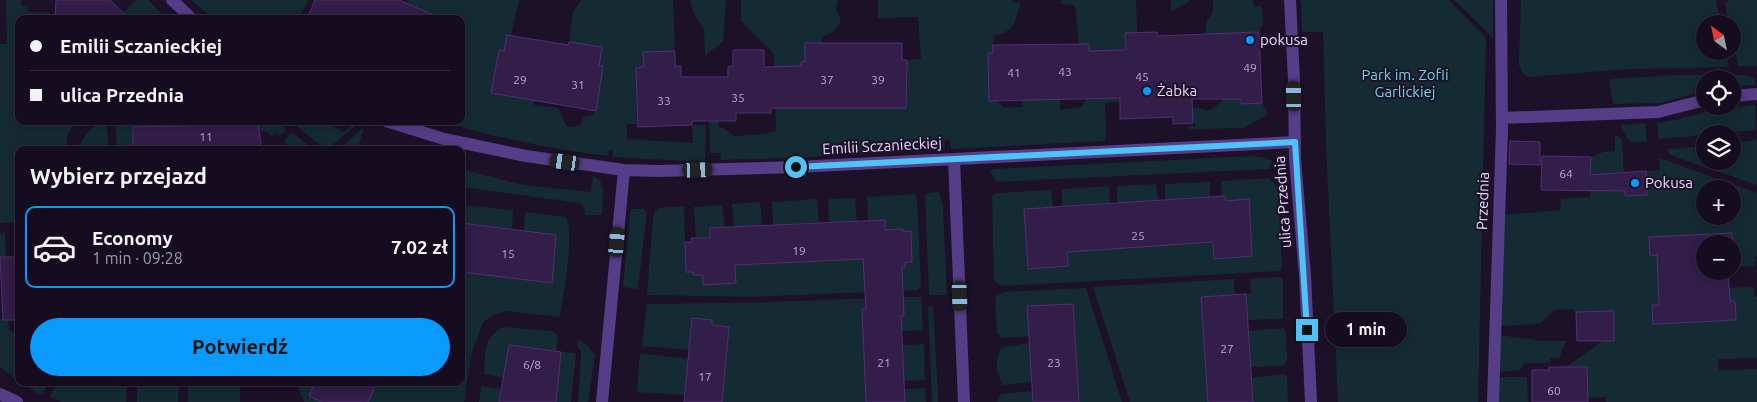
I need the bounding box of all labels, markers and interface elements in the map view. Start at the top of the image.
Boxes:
north arrow [1696,15,1741,60]
map controls [1696,15,1741,280]
place label: pokusa [1260,31,1308,48]
marker: pokusa [1244,34,1256,46]
text: Emilii Sczanieckiej [60,35,222,57]
house number: 49 [1243,61,1257,74]
house number: 43 [1058,65,1072,78]
house number: 41 [1007,66,1021,79]
park label: Park im. Zofii Garlickiej [1361,66,1449,100]
house number: 45 [1135,70,1149,83]
button: locate [1696,70,1741,115]
house number: 29 [513,73,527,86]
house number: 37 [820,73,834,86]
house number: 39 [871,73,885,86]
house number: 31 [571,78,585,91]
car [1286,81,1301,111]
place label: Żabka [1157,82,1197,99]
text: ulica Przednia [60,84,184,106]
marker: Żabka [1141,85,1153,97]
house number: 35 [731,91,745,104]
house number: 33 [657,94,671,107]
button: layers [1696,125,1741,170]
house number: 11 [199,130,213,143]
street label: Emilii Sczanieckiej [822,134,942,157]
car [549,152,580,172]
street label: ulica Przednia [1271,155,1294,249]
route start [785,156,807,178]
car [682,162,713,178]
text: Wybierz przejazd [30,163,207,188]
house number: 64 [1559,167,1573,180]
street label: Przednia [1473,171,1492,230]
place label: Pokusa [1645,174,1693,191]
marker: Pokusa [1629,177,1641,189]
button: + [1696,180,1741,225]
icon: car [32,225,77,270]
car [608,226,625,258]
text: Economy [92,227,173,249]
house number: 25 [1131,229,1145,242]
button: − [1696,235,1741,280]
text: 7.02 zł [391,236,448,258]
house number: 19 [792,244,806,257]
house number: 15 [501,247,515,260]
text: 1 min · 09:28 [92,249,183,267]
car [951,281,968,311]
callout: 1 min [1324,312,1407,348]
button: Potwierdź [30,318,450,376]
route end [1296,319,1318,341]
text: 1 min [1346,320,1386,338]
house number: 27 [1220,342,1234,355]
house number: 21 [877,356,891,369]
house number: 23 [1047,356,1061,369]
house number: 6/8 [523,358,541,371]
house number: 17 [698,370,712,383]
house number: 60 [1547,384,1561,397]

